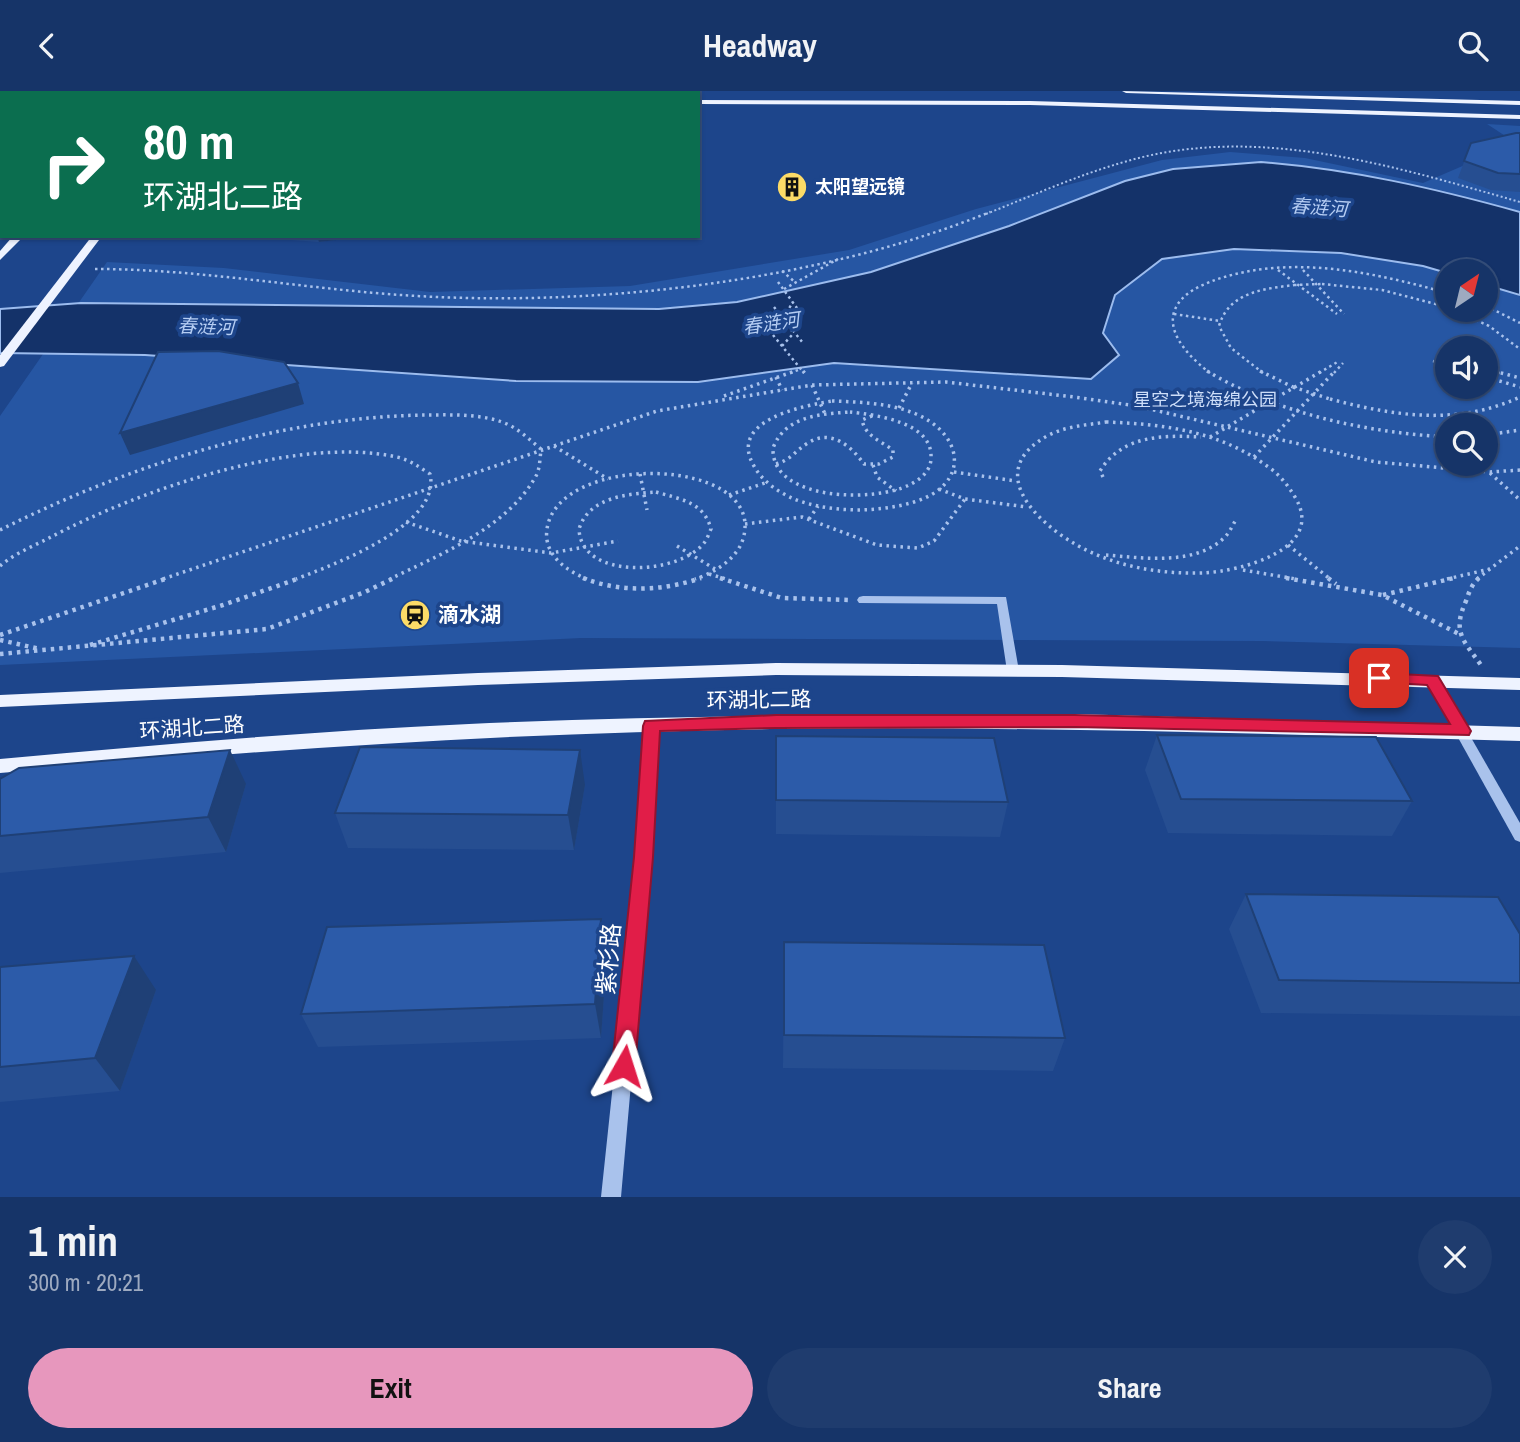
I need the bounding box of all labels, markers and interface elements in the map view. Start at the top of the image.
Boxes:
text: Headway [703,24,817,67]
icon: back [28,27,66,65]
icon: search [1454,27,1492,65]
text: 80 m [143,108,235,174]
icon: right [28,119,119,210]
building icon: 太阳望远镜 [775,170,809,204]
place label: 太阳望远镜 [815,174,905,199]
text: 环湖北二路 [143,175,303,218]
water label: 春涟河 [1290,192,1352,222]
north arrow [1435,259,1498,322]
map controls [1435,259,1498,476]
water label: 春涟河 [741,306,805,340]
water label: 春涟河 [177,312,239,340]
button: sound [1435,336,1498,399]
park label: 星空之境海绵公园 [1133,387,1277,412]
button: search [1435,413,1498,476]
station icon: 滴水湖 [398,598,432,632]
place label: 滴水湖 [438,600,501,629]
pin [1349,648,1409,708]
icon: arrive [1360,659,1398,697]
street label: 环湖北二路 [706,684,812,715]
street label: 环湖北二路 [139,709,245,746]
street label: 紫杉路 [589,922,627,996]
position arrow [587,1029,661,1103]
text: 1 min [28,1213,118,1269]
button: close [1418,1220,1492,1294]
text: 300 m · 20:21 [28,1267,143,1298]
button: Exit [28,1348,753,1428]
button: Share [767,1348,1492,1428]

